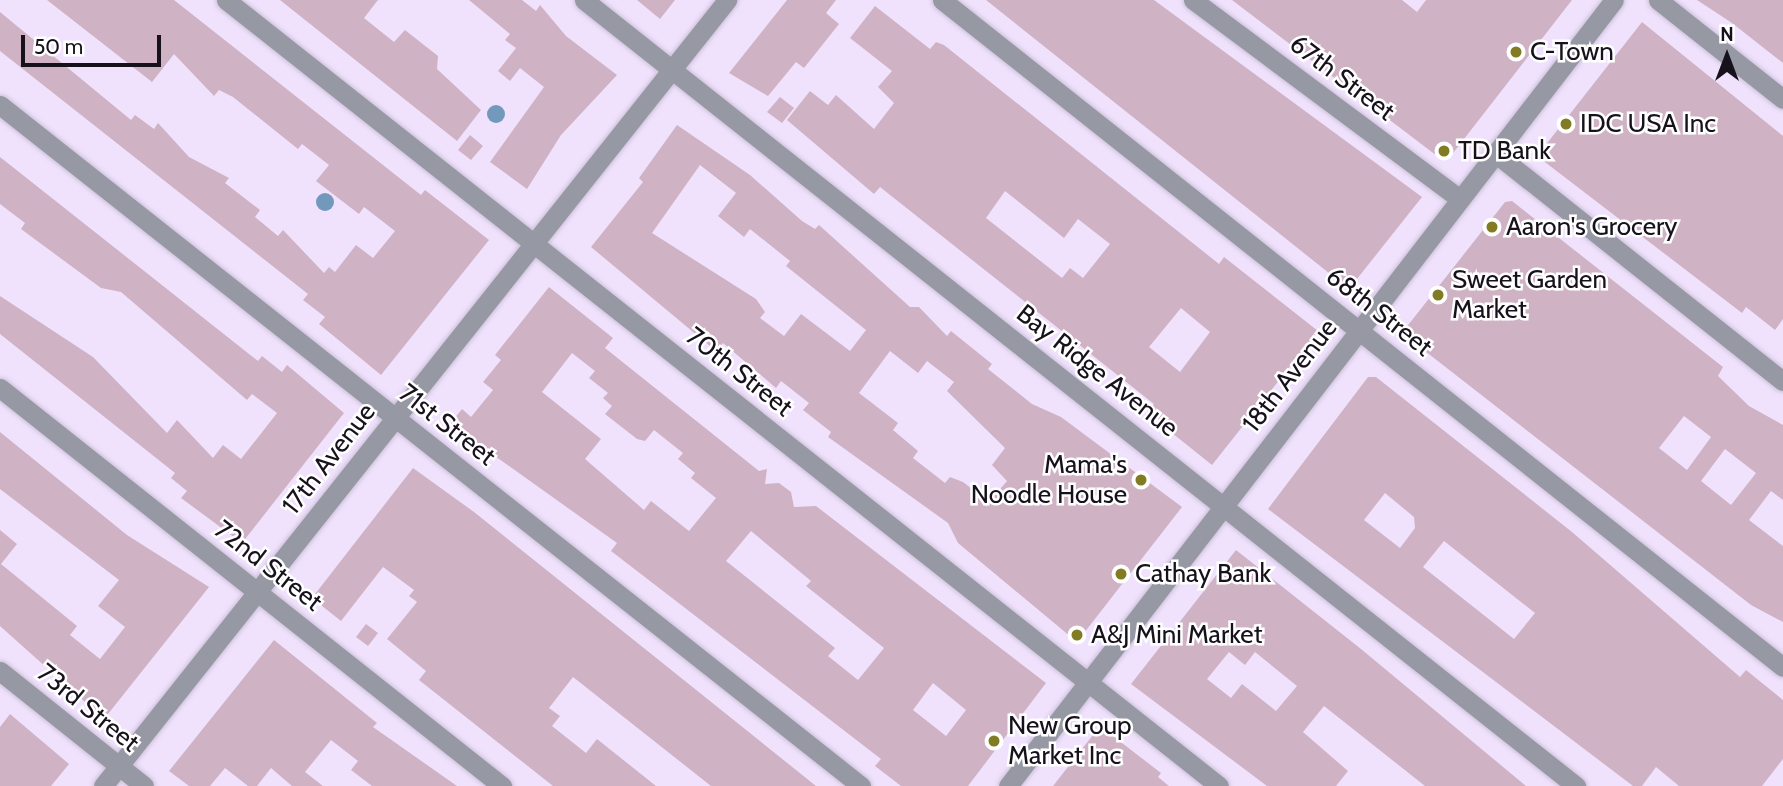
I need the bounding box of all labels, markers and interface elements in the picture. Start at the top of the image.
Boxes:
scale bar [24,21,164,65]
north arrow [1692,21,1762,91]
text: N [1720,23,1734,46]
street label: 67th Street [1283,28,1401,128]
text: 50 m [34,34,83,59]
place label: C-Town [1530,36,1614,68]
marker: C-Town [1508,44,1524,60]
place label: IDC USA Inc [1580,108,1716,140]
marker: IDC USA Inc [1558,116,1574,132]
place label: TD Bank [1458,135,1551,167]
marker: TD Bank [1436,143,1452,159]
place label: Aaron's Grocery [1506,211,1677,243]
marker: Aaron's Grocery [1484,219,1500,235]
street label: 68th Street [1320,261,1438,363]
place label: Sweet Garden Market [1452,264,1607,326]
marker: Sweet Garden Market [1430,287,1446,303]
street label: Bay Ridge Avenue [1010,298,1184,444]
street label: 18th Avenue [1236,313,1344,439]
street label: 70th Street [680,321,798,423]
street label: 71st Street [393,378,501,472]
street label: 17th Avenue [276,397,382,521]
place label: Mama's Noodle House [971,449,1127,510]
marker: Mama's Noodle House [1133,472,1149,488]
street label: 72nd Street [208,514,328,618]
place label: Cathay Bank [1135,558,1271,590]
marker: Cathay Bank [1113,566,1129,582]
place label: A&J Mini Market [1091,619,1262,651]
marker: A&J Mini Market [1069,627,1085,643]
street label: 73rd Street [31,657,145,759]
place label: New Group Market Inc [1008,710,1132,772]
marker: New Group Market Inc [986,733,1002,749]

